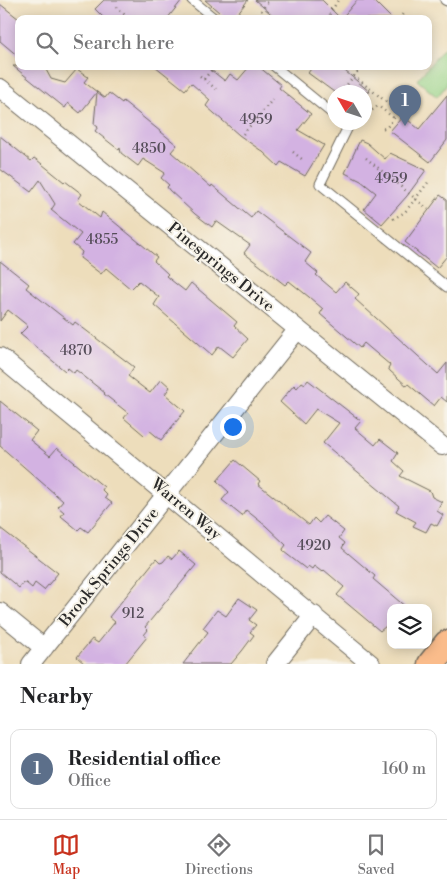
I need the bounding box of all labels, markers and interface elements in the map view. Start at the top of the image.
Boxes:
search box [15,15,432,70]
icon: search [33,29,61,57]
text: Search here [73,31,174,55]
north arrow [327,85,372,130]
pin: 1 [389,85,421,126]
house number: 4959 [239,111,273,129]
house number: 4850 [132,140,166,158]
house number: 4959 [374,170,408,188]
street label: Pinesprings Drive [164,218,278,316]
house number: 4855 [86,231,118,249]
house number: 4870 [60,342,92,360]
your location [220,414,246,440]
street label: Warren Way [146,473,225,544]
street label: Brook Springs Drive [54,503,163,631]
house number: 4920 [297,537,331,555]
map controls [387,604,432,649]
button: layers [387,604,432,649]
house number: 912 [122,605,144,623]
text: Nearby [20,684,93,710]
text: Residential office [68,747,221,771]
text: 1 [33,759,41,779]
text: 160 m [382,759,426,779]
text: Office [68,771,111,791]
tab: Map [52,831,80,879]
tab: Directions [185,831,253,879]
tab: Saved [358,831,395,879]

